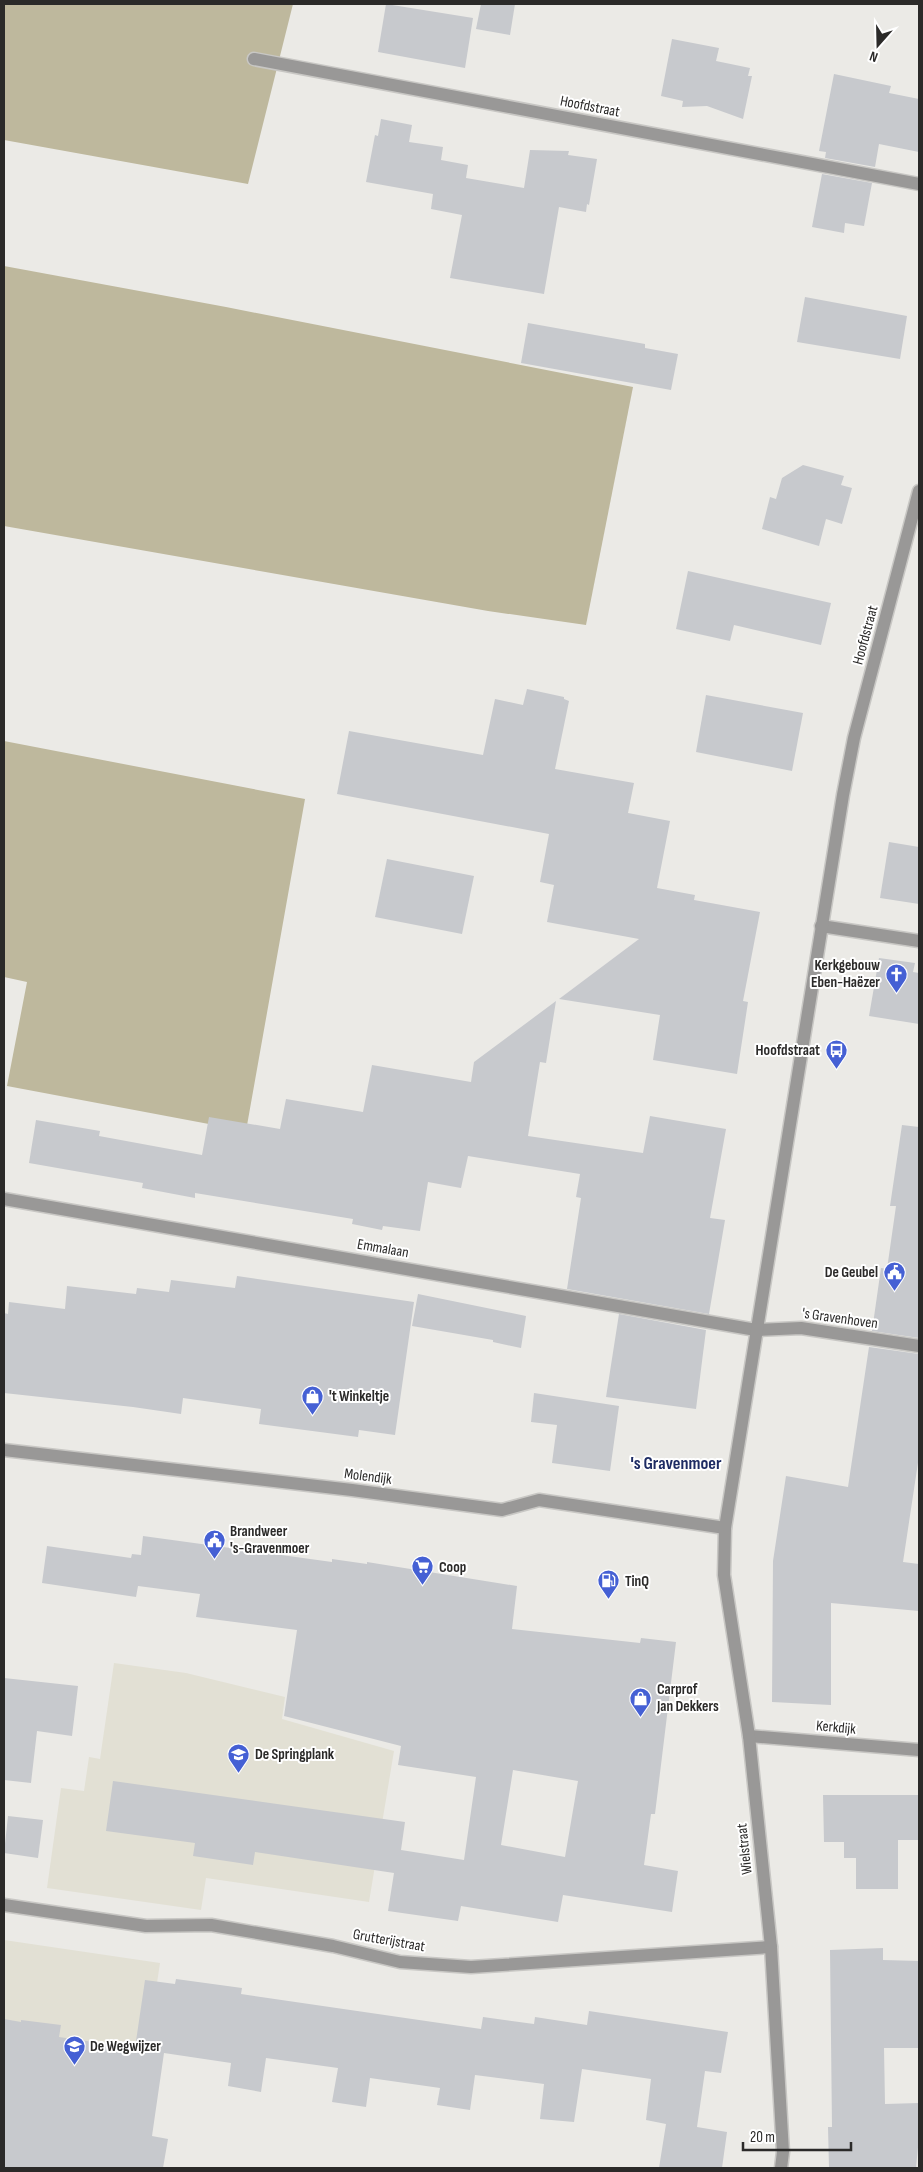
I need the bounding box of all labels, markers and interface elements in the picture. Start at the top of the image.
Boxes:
north arrow [853,20,903,70]
text: N [867,47,880,66]
street label: Hoofdstraat [558,91,622,122]
street label: Hoofdstraat [848,603,883,667]
place label: Kerkgebouw Eben-Haëzer [811,956,880,992]
church icon: Kerkgebouw Eben-Haëzer [884,962,908,993]
bus stop icon: Hoofdstraat [824,1038,848,1069]
place label: Hoofdstraat [756,1041,820,1060]
street label: Emmalaan [356,1235,410,1262]
public building icon: De Geubel [882,1260,906,1291]
place label: De Geubel [825,1263,878,1282]
street label: 's Gravenhoven [801,1304,879,1333]
shop icon: 't Winkeltje [301,1384,325,1415]
place label: 't Winkeltje [329,1387,389,1406]
district label: 's Gravenmoer [630,1453,722,1474]
street label: Molendijk [343,1464,393,1489]
place label: Brandweer 's-Gravenmoer [230,1522,310,1558]
public building icon: Brandweer 's-Gravenmoer [202,1528,226,1559]
supermarket icon: Coop [411,1555,435,1586]
place label: Coop [439,1558,466,1577]
fuel station icon: TinQ [597,1569,621,1600]
place label: TinQ [625,1572,649,1591]
place label: Carprof Jan Dekkers [656,1680,719,1716]
shop icon: Carprof Jan Dekkers [629,1686,653,1717]
street label: Kerkdijk [815,1716,857,1739]
school or university icon: De Springplank [227,1742,251,1773]
place label: De Springplank [255,1745,335,1764]
street label: Wielstraat [732,1822,757,1876]
street label: Grutterijstraat [351,1925,427,1956]
school or university icon: De Wegwijzer [62,2034,86,2065]
place label: De Wegwijzer [90,2037,161,2056]
scale bar [743,2120,850,2152]
text: 20 m [750,2128,775,2147]

